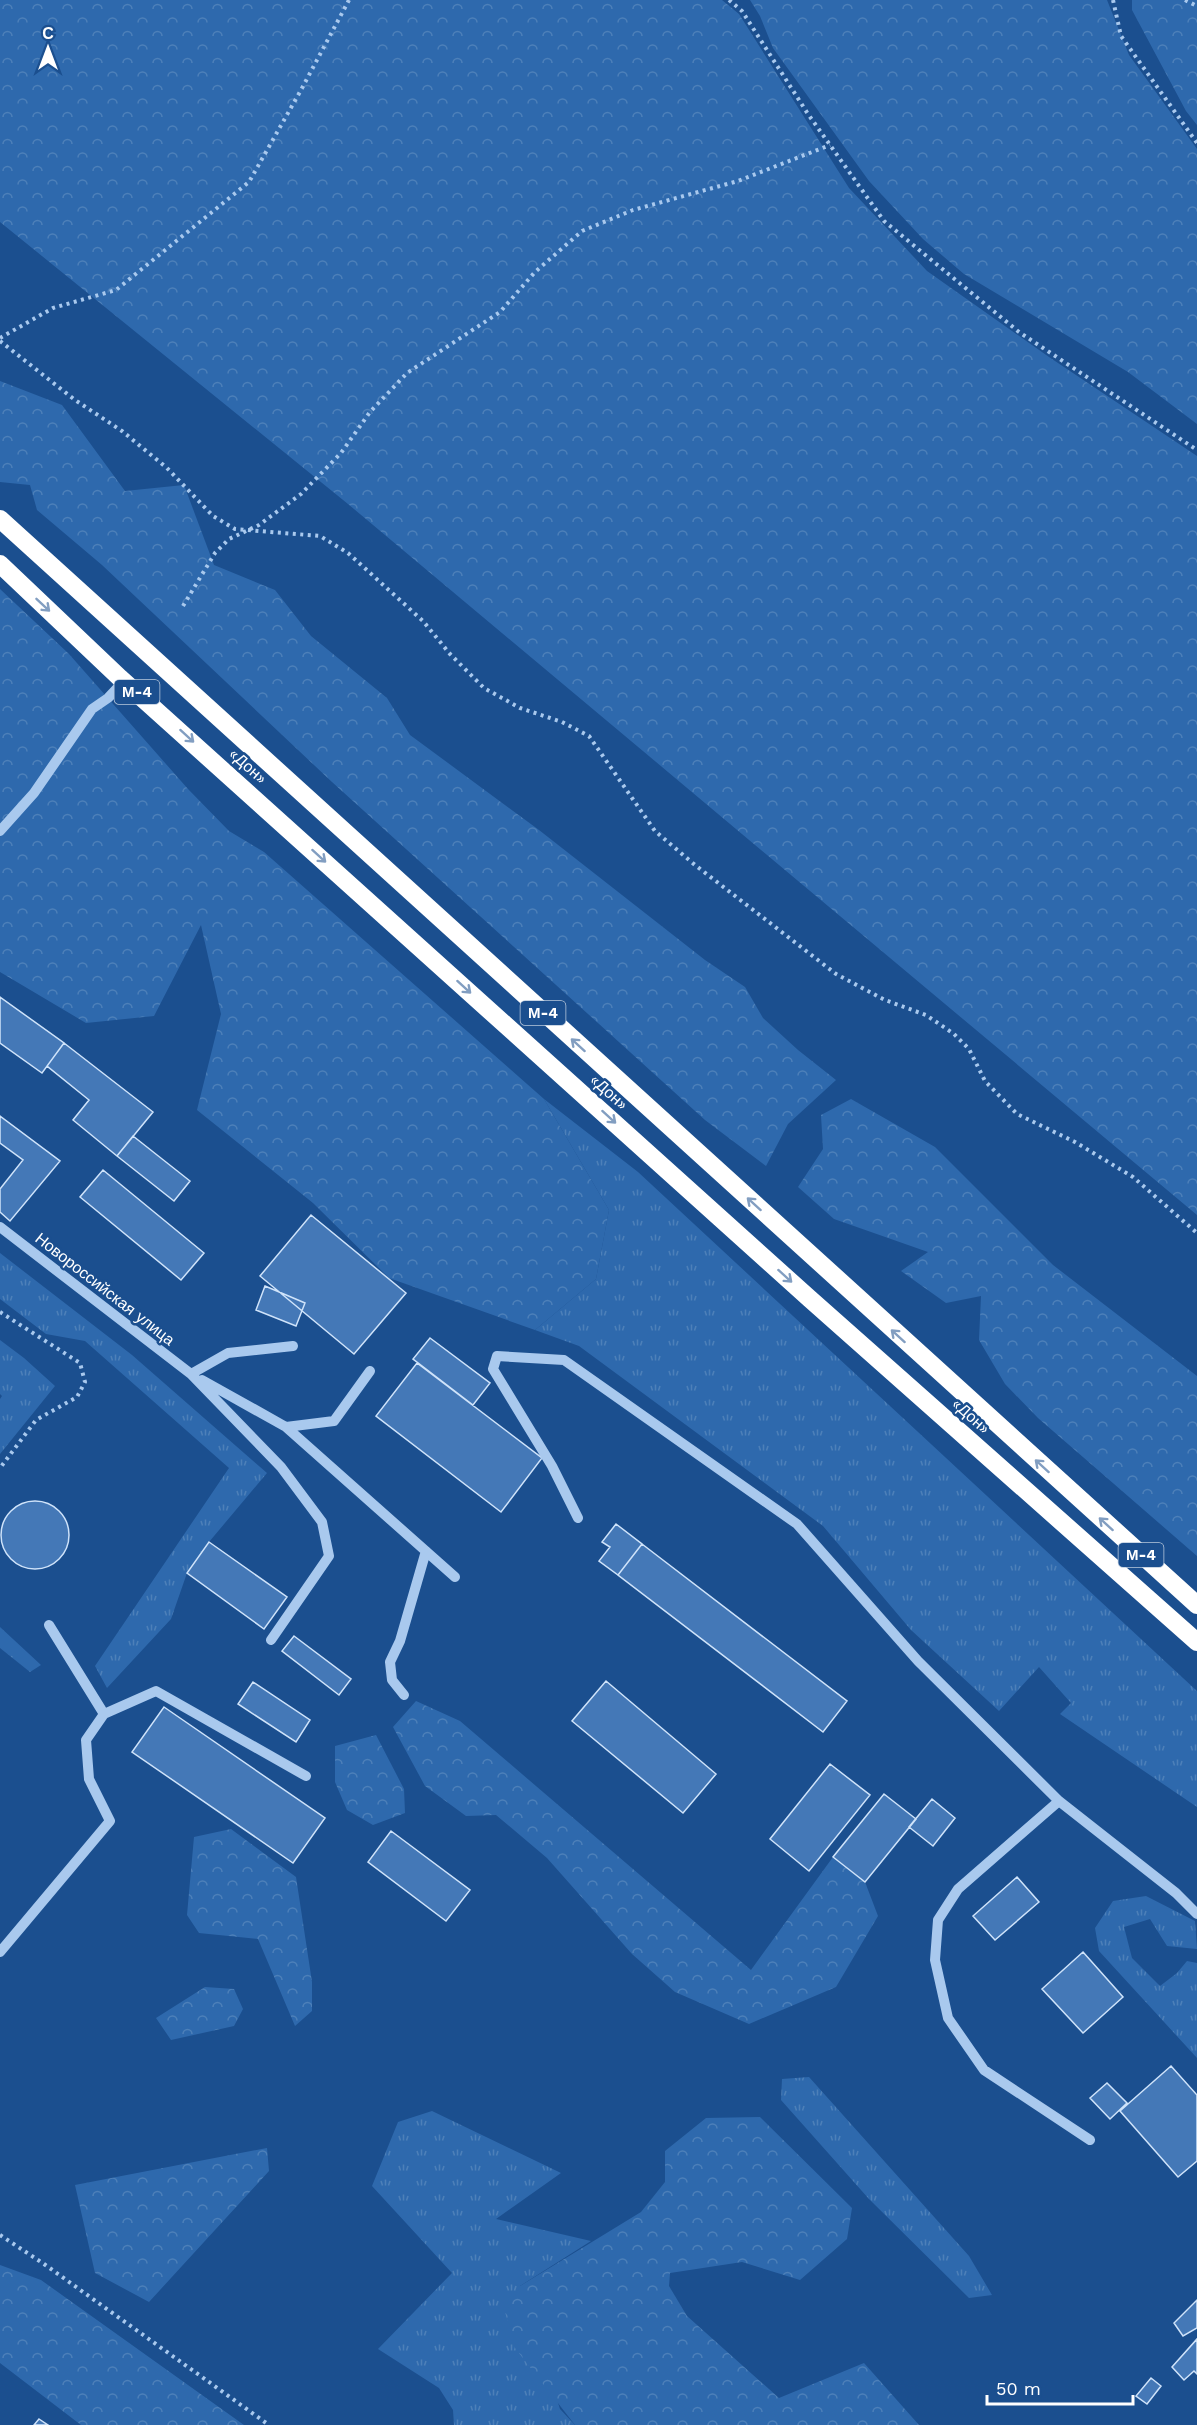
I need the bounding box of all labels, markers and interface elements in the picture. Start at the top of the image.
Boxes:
north arrow [18,18,78,78]
text: С [42,24,54,43]
one-way arrow [35,597,50,612]
road number: М-4 [114,680,160,704]
one-way arrow [179,729,194,743]
street label: «Дон» [225,744,271,788]
one-way arrow [311,849,326,863]
one-way arrow [456,980,471,994]
road number: М-4 [520,1001,566,1025]
one-way arrow [571,1038,586,1052]
street label: «Дон» [586,1070,632,1114]
one-way arrow [601,1110,616,1124]
one-way arrow [746,1197,761,1211]
street label: Новороссийская улица [31,1229,179,1349]
one-way arrow [777,1269,792,1283]
one-way arrow [891,1329,906,1343]
street label: «Дон» [948,1394,994,1438]
one-way arrow [1035,1459,1050,1473]
one-way arrow [1099,1517,1114,1531]
road number: М-4 [1118,1543,1164,1567]
scale bar [987,2368,1132,2406]
text: 50 m [996,2378,1041,2399]

